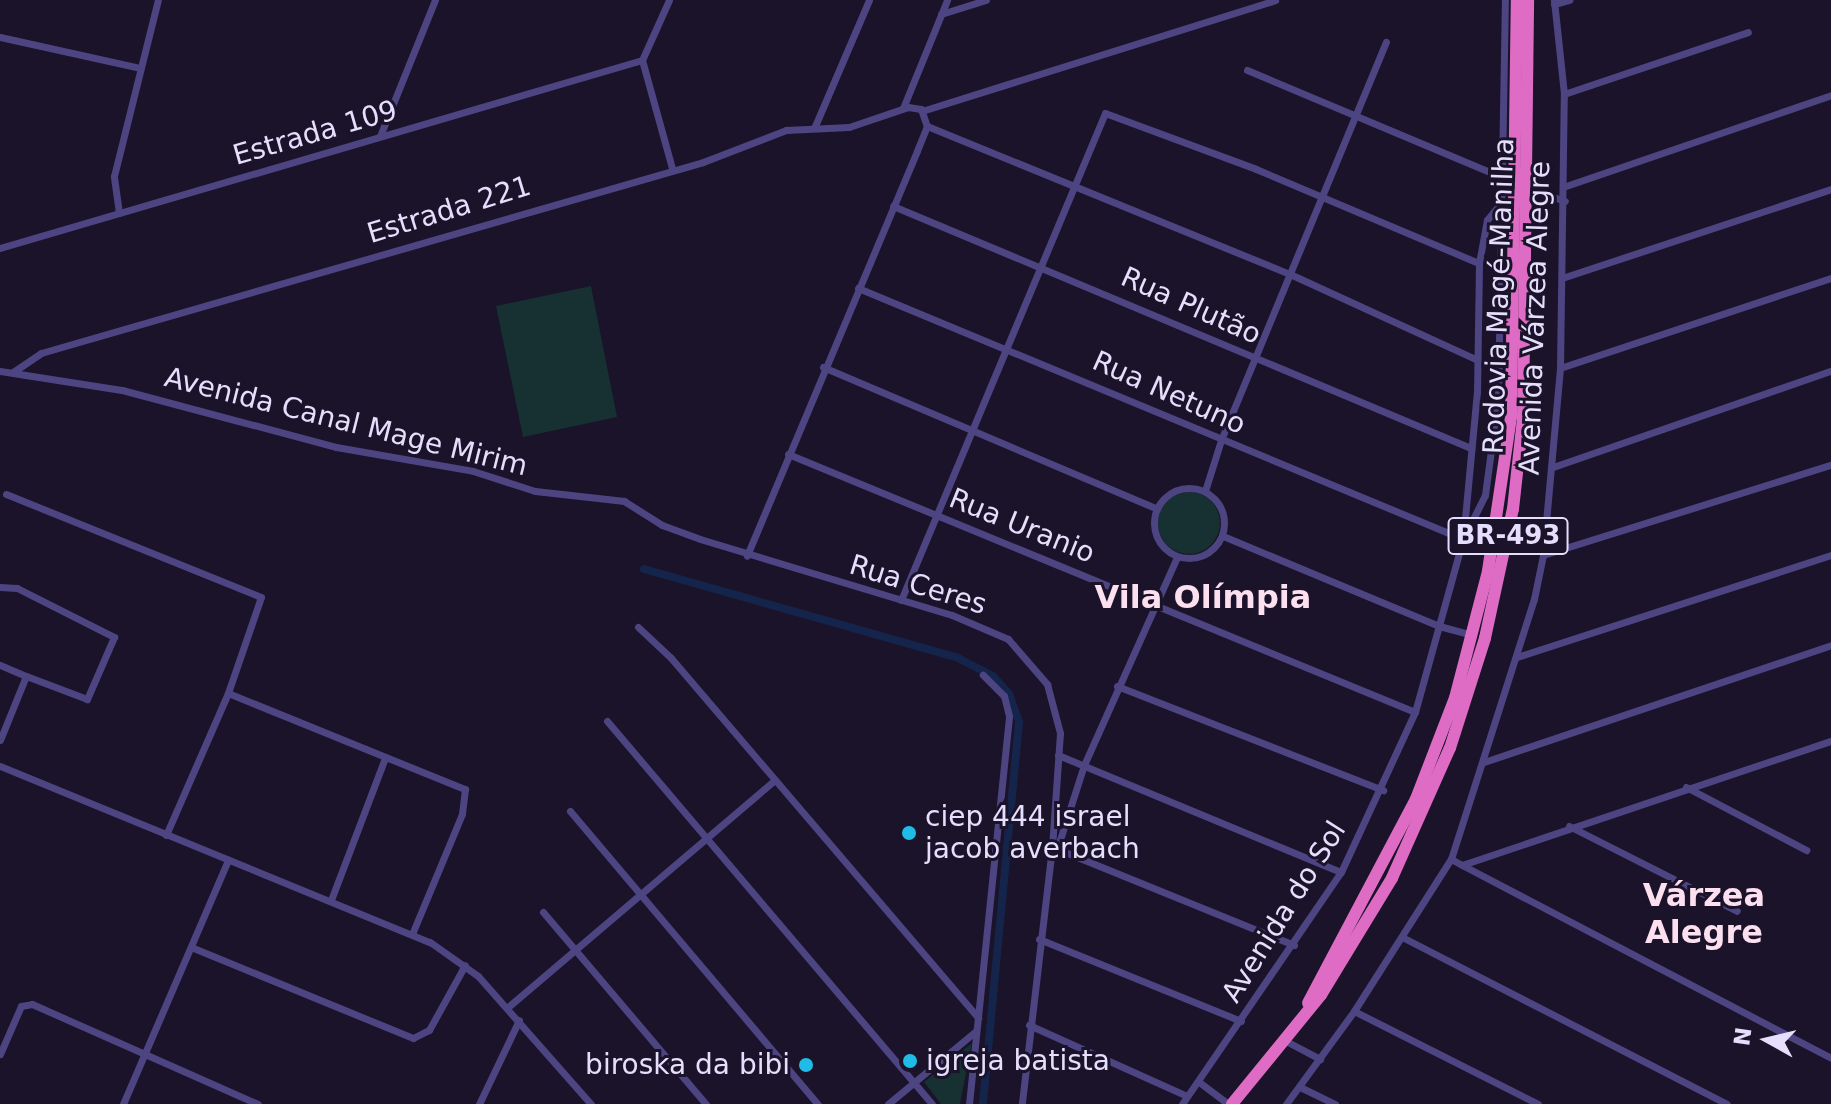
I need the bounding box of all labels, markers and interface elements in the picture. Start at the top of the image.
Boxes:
street label: Estrada 109 [229,94,401,172]
street label: Rodovia Magé-Manilha [1477,137,1521,455]
street label: Avenida Várzea Alegre [1513,160,1557,476]
street label: Estrada 221 [363,169,535,251]
street label: Rua Plutão [1116,260,1266,352]
street label: Rua Netuno [1087,344,1251,442]
street label: Avenida Canal Mage Mirim [161,361,531,483]
street label: Rua Uranio [944,482,1100,570]
road number: BR-493 [1446,514,1570,558]
street label: Rua Ceres [845,548,991,622]
district label: Vila Olímpia [1095,578,1311,616]
place label: ciep 444 israel jacob averbach [925,800,1140,866]
street label: Avenida do Sol [1215,815,1353,1009]
marker: ciep 444 israel jacob averbach [900,824,918,842]
district label: Várzea Alegre [1643,877,1765,952]
north arrow [1727,1000,1807,1080]
text: N [1729,1026,1756,1047]
place label: igreja batista [926,1044,1110,1078]
place label: biroska da bibi [585,1048,790,1082]
marker: igreja batista [901,1052,919,1070]
marker: biroska da bibi [797,1056,815,1074]

